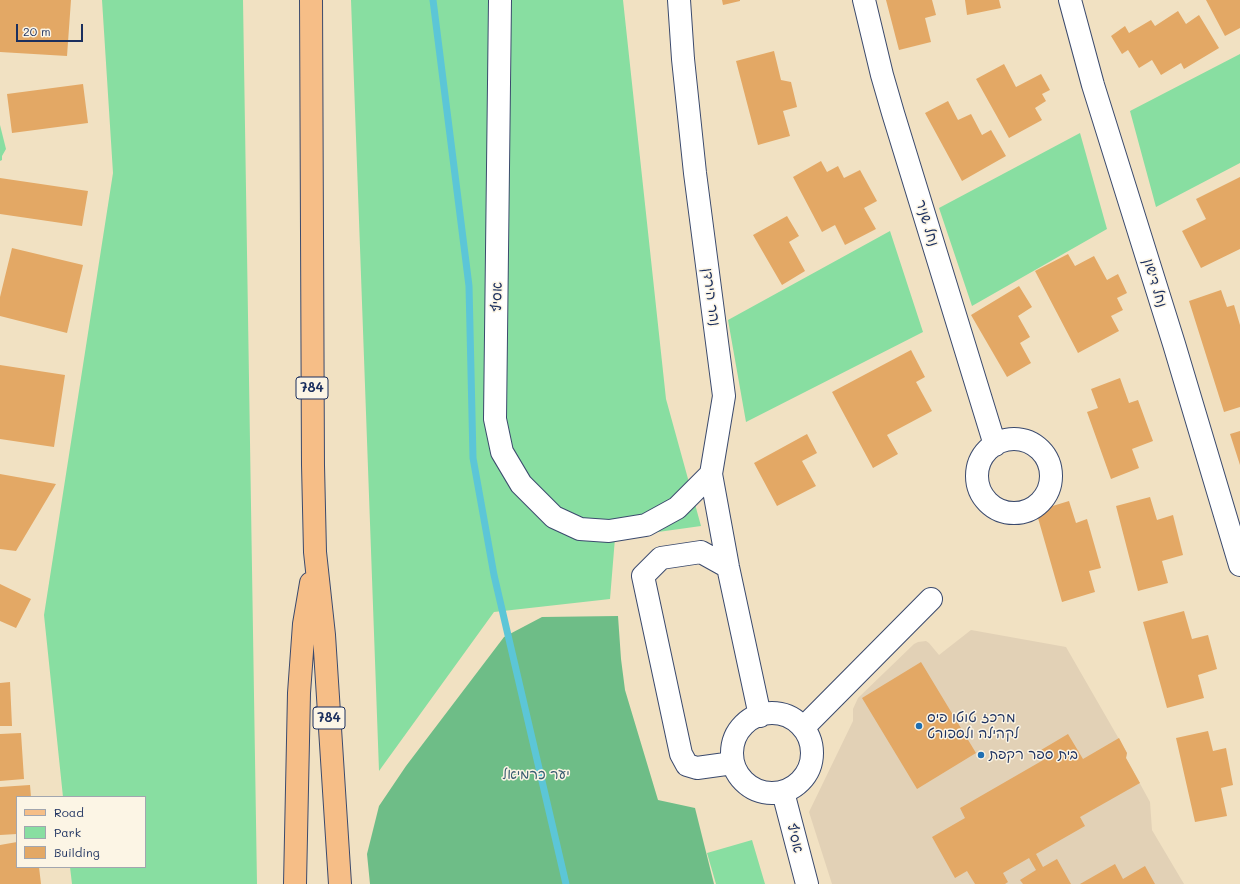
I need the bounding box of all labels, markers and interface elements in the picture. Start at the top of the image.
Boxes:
scale bar [18,16,85,42]
text: 20 m [23,23,51,39]
street label: נחל שניר [912,198,942,248]
street label: נחל דישון [1140,257,1170,309]
street label: נהר הירדן [699,267,723,327]
street label: אסיף [488,282,506,312]
road number: 784 [296,377,328,399]
road number: 784 [313,707,345,729]
place label: מרכז טוטו פיס לקהילה ולספורט [927,710,1019,742]
marker: מרכז טוטו פיס לקהילה ולספורט [914,721,924,731]
place label: בית ספר רקפת [989,747,1078,763]
marker: בית ספר רקפת [976,750,986,760]
park label: יער כרמיאל [502,767,570,783]
legend [16,796,146,868]
text: Road [54,804,84,820]
street label: אסיף [783,821,807,855]
text: Park [54,824,81,840]
text: Building [54,844,100,860]

